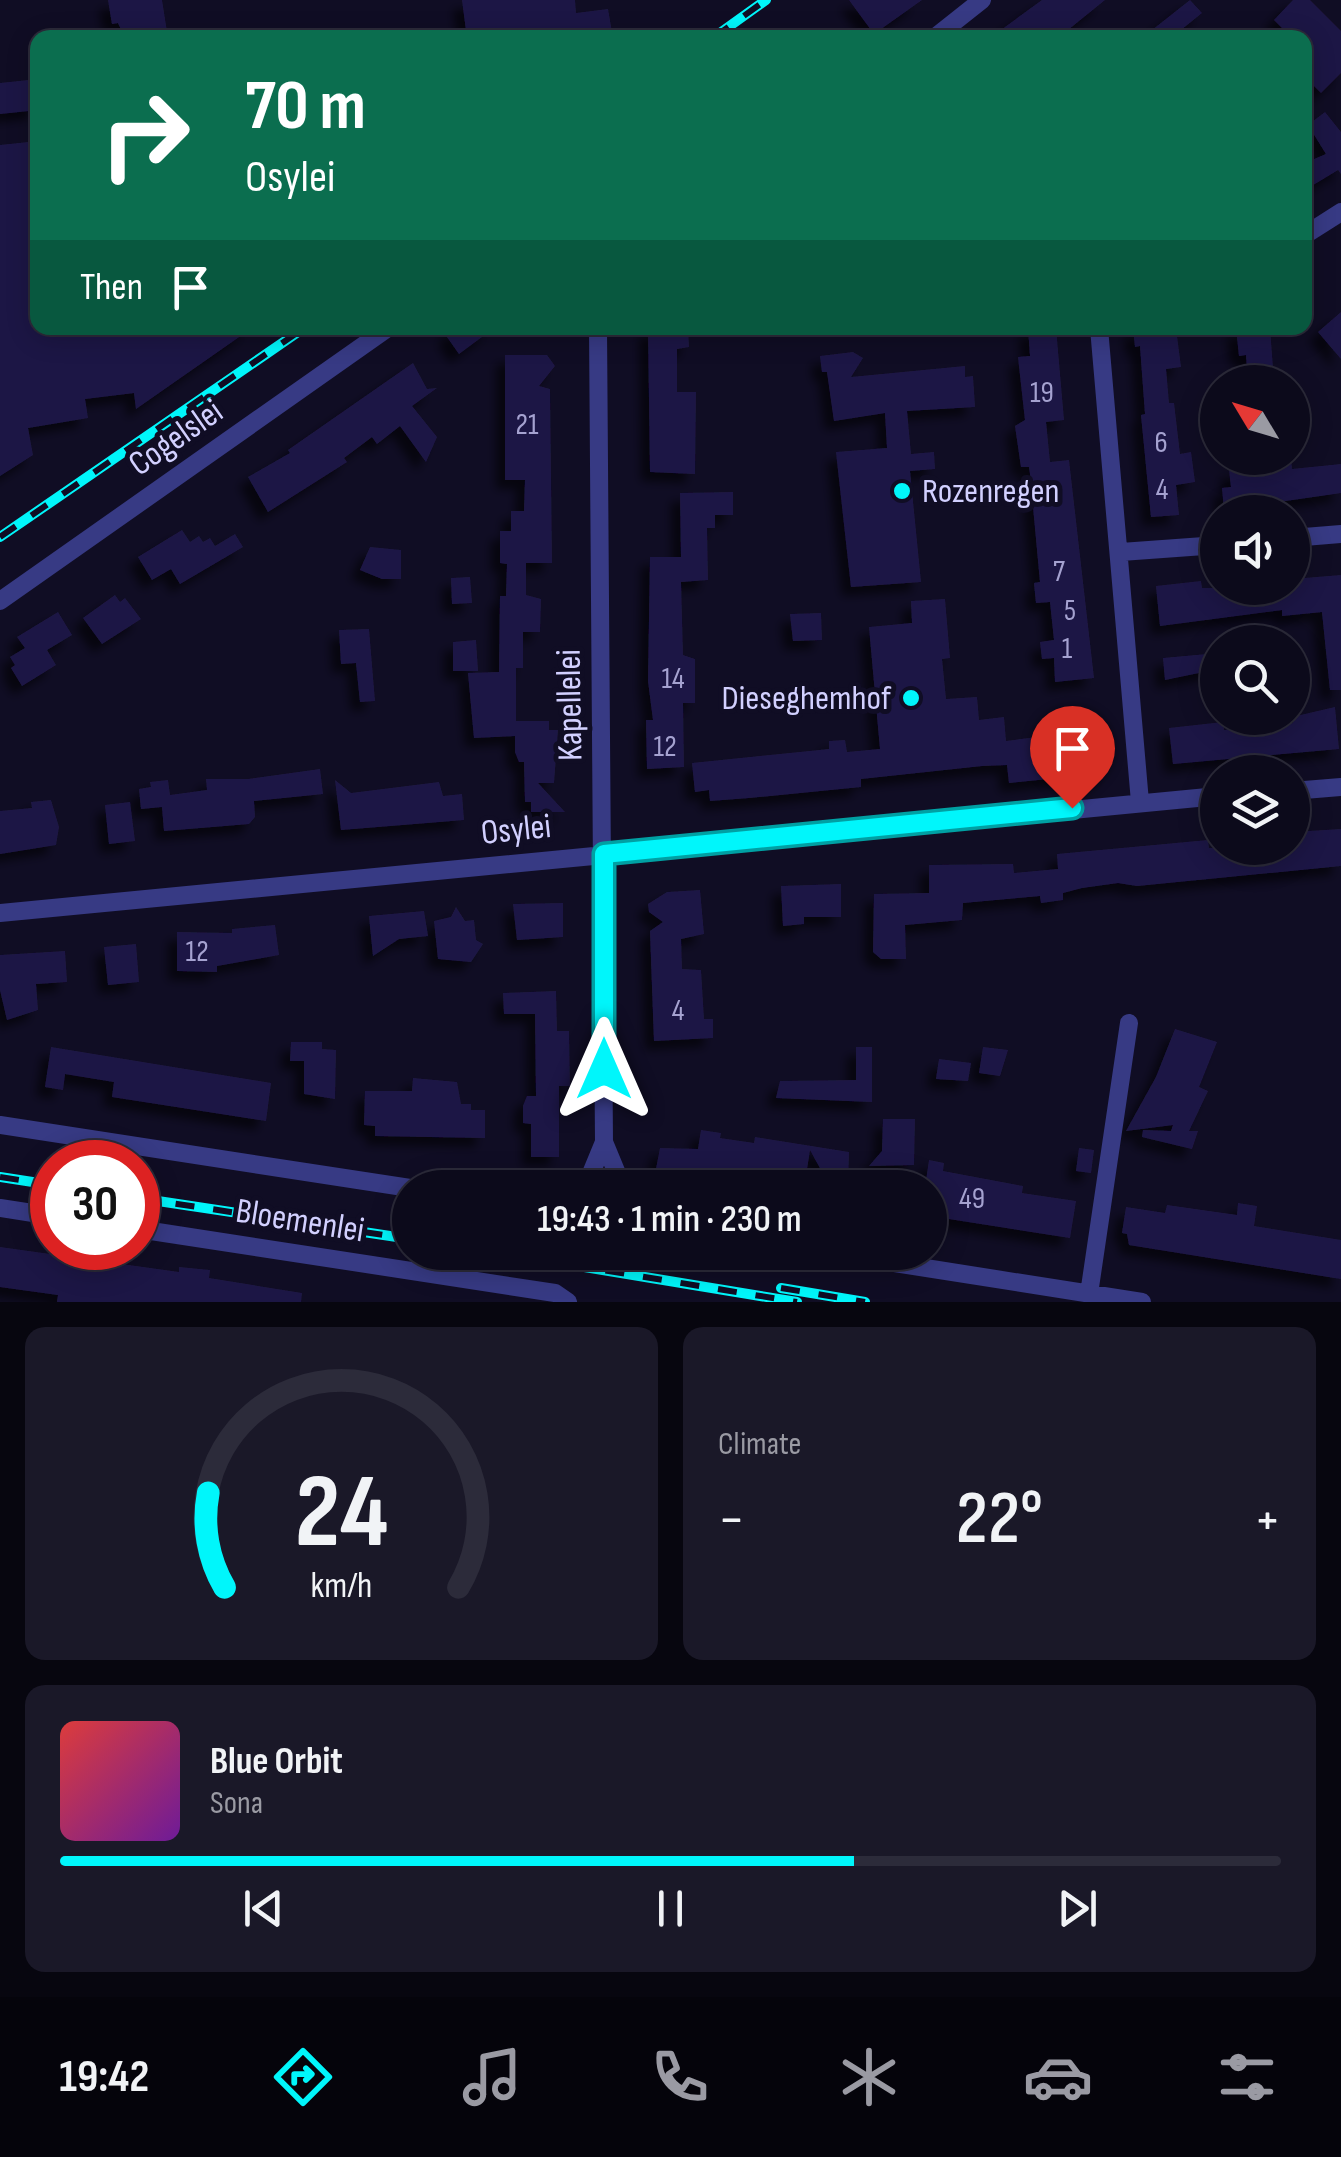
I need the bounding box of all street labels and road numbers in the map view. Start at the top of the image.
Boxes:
street label: Cogelslei [121,390,231,486]
street label: Kapellelei [548,649,592,761]
street label: Osylei [479,805,553,855]
street label: Bloemenlei [233,1190,367,1252]

